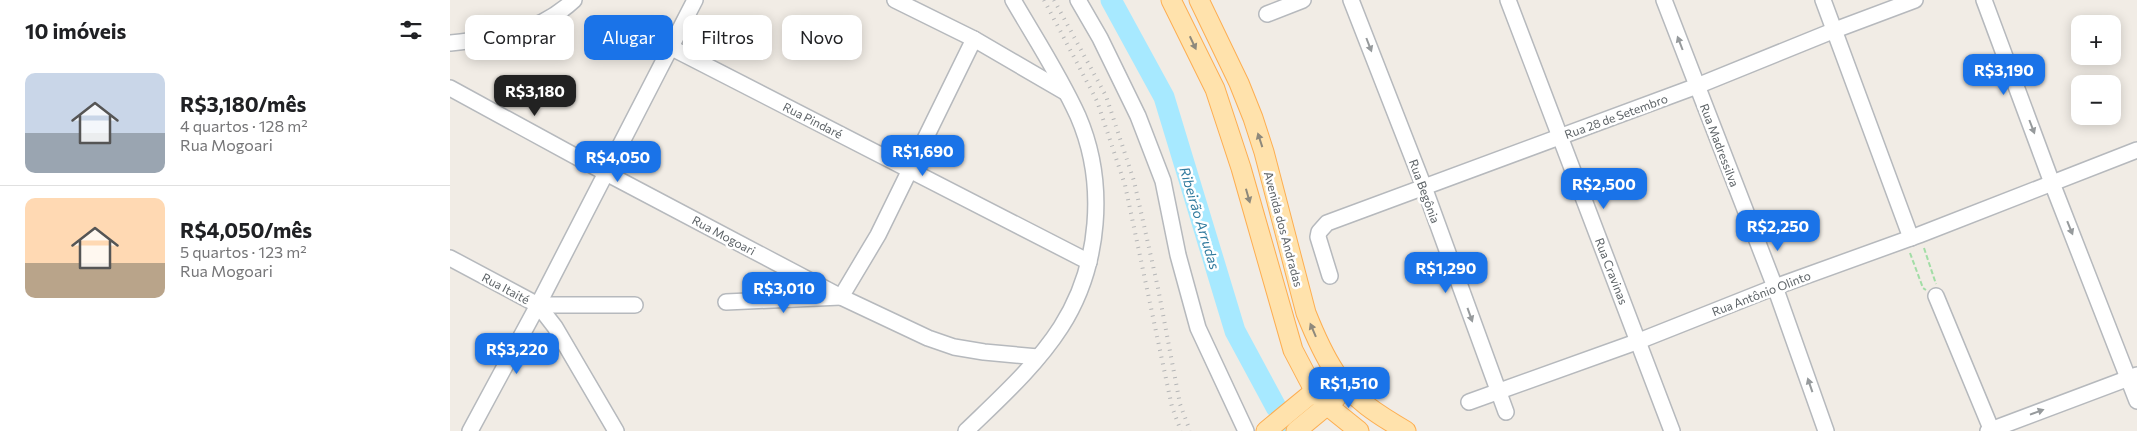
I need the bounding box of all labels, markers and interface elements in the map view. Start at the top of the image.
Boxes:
chip: Comprar [465,15,574,60]
chip: Alugar [584,15,673,60]
chip: Filtros [683,15,772,60]
chip: Novo [782,15,862,60]
map controls [2071,15,2121,125]
button: + [2071,15,2121,65]
icon: filters [397,16,425,44]
text: 10 imóveis [25,18,126,43]
one-way arrow [1189,36,1198,51]
one-way arrow [1676,36,1684,50]
one-way arrow [1366,38,1373,53]
pin: R$3,190 [1958,54,2050,96]
text: R$3,190 [1974,60,2034,79]
pin: R$3,180 [489,74,581,117]
button: − [2071,75,2121,125]
text: R$3,180 [505,81,565,100]
text: R$3,180/mês [180,91,306,116]
street label: Rua 28 de Setembro [1562,91,1670,141]
icon: home [65,93,125,153]
street label: Rua Pindaré [781,99,845,141]
street label: Rua Madressilva [1698,101,1742,189]
text: 4 quartos · 128 m² [180,116,308,135]
one-way arrow [2028,120,2036,135]
one-way arrow [1256,132,1263,147]
pin: R$1,690 [877,134,969,177]
text: Rua Mogoari [180,135,273,154]
pin: R$4,050 [572,140,664,183]
text: R$1,690 [892,141,954,160]
text: R$4,050 [586,147,650,166]
street label: Rua Begônia [1407,157,1443,225]
water label: Ribeirão Arrudas [1176,165,1224,271]
pin: R$2,500 [1558,168,1650,210]
street label: Avenida dos Andradas [1262,170,1306,288]
text: R$2,500 [1572,174,1636,193]
one-way arrow [1245,188,1253,203]
pin: R$2,250 [1732,210,1824,252]
street label: Rua Mogoari [690,212,758,258]
text: R$2,250 [1747,216,1809,235]
text: R$4,050/mês [180,217,312,242]
icon: home [65,218,125,278]
one-way arrow [2066,221,2074,236]
street label: Rua Cravinas [1593,236,1631,306]
text: 5 quartos · 123 m² [180,242,307,261]
pin: R$1,290 [1400,252,1492,294]
text: R$1,290 [1415,258,1477,277]
text: Rua Mogoari [180,261,273,280]
street label: Rua Antônio Olinto [1710,268,1812,318]
street label: Rua Itaité [480,270,532,306]
pin: R$3,010 [738,272,830,314]
text: R$3,010 [753,278,815,297]
one-way arrow [1466,308,1474,323]
one-way arrow [1309,322,1317,337]
pin: R$3,220 [471,332,563,375]
text: R$3,220 [486,339,548,358]
pin: R$1,510 [1303,366,1395,409]
text: R$1,510 [1320,373,1378,392]
one-way arrow [1806,377,1814,392]
one-way arrow [2030,408,2045,415]

